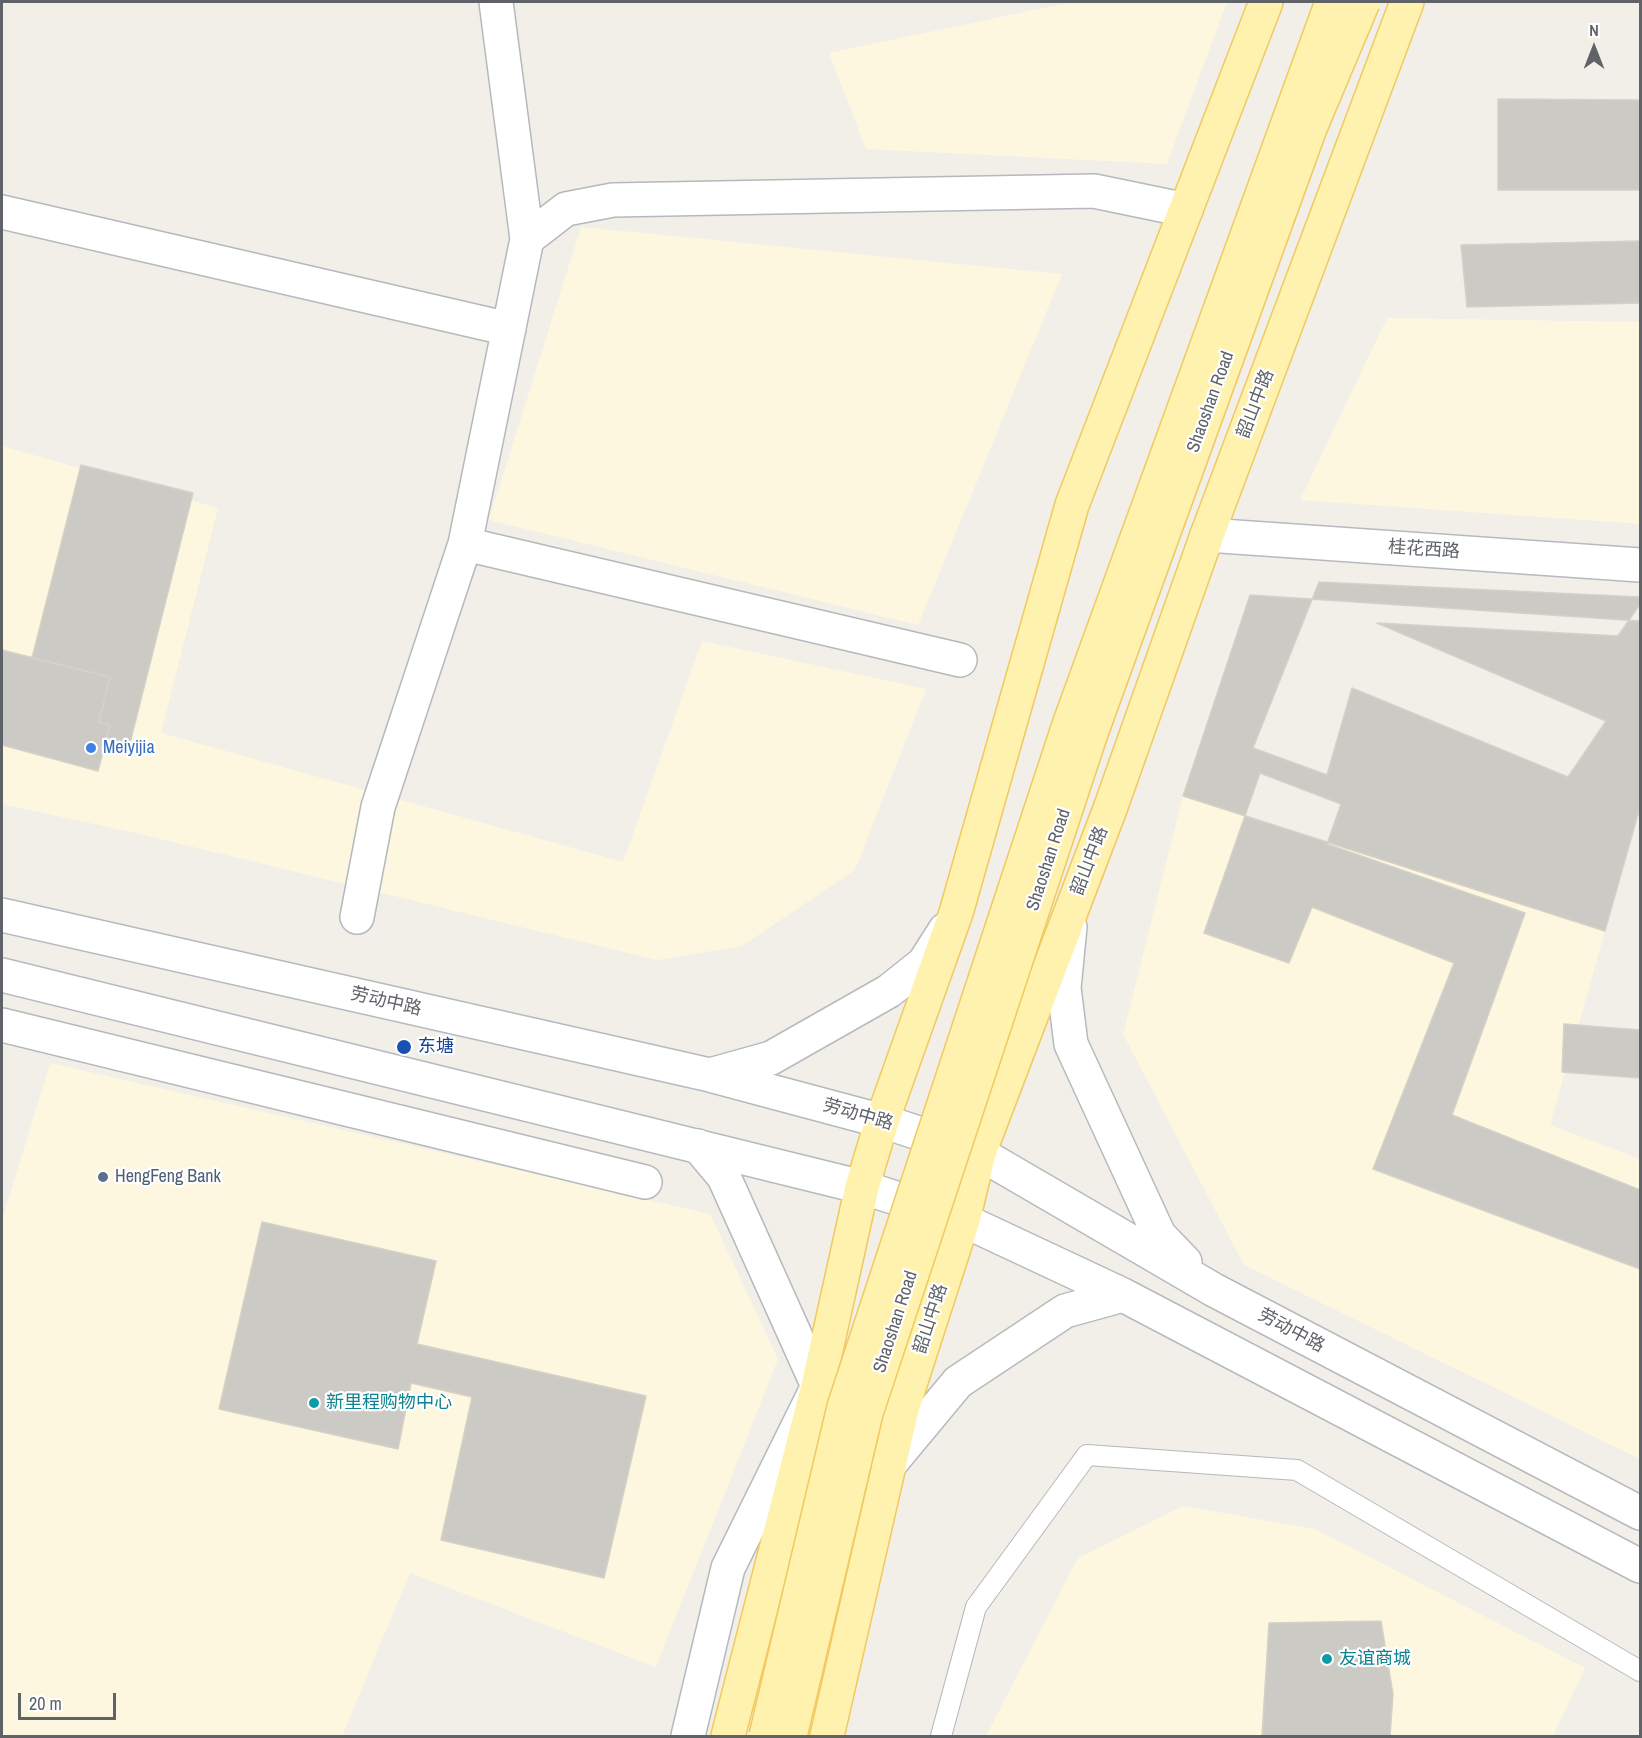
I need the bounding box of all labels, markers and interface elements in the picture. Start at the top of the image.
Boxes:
north arrow [1564,18,1624,78]
text: N [1589,19,1599,41]
street label: Shaoshan Road [1183,349,1239,455]
street label: 韶山中路 [1233,367,1279,441]
street label: 桂花西路 [1387,537,1461,563]
place label: Meiyijia [103,737,155,759]
marker: Meiyijia [84,741,98,755]
street label: Shaoshan Road [1022,806,1076,914]
street label: 韶山中路 [1067,824,1113,898]
street label: 劳动中路 [348,983,424,1021]
place label: 东塘 [418,1036,454,1058]
marker: 东塘 [395,1038,413,1056]
street label: 劳动中路 [820,1095,896,1135]
place label: HengFeng Bank [115,1166,221,1188]
marker: HengFeng Bank [96,1170,110,1184]
street label: Shaoshan Road [869,1268,923,1376]
street label: 韶山中路 [910,1281,952,1357]
street label: 劳动中路 [1254,1305,1328,1357]
place label: 新里程购物中心 [326,1392,452,1414]
marker: 新里程购物中心 [307,1396,321,1410]
place label: 友谊商城 [1339,1648,1411,1670]
marker: 友谊商城 [1320,1652,1334,1666]
scale bar [21,1681,118,1719]
text: 20 m [29,1691,62,1716]

